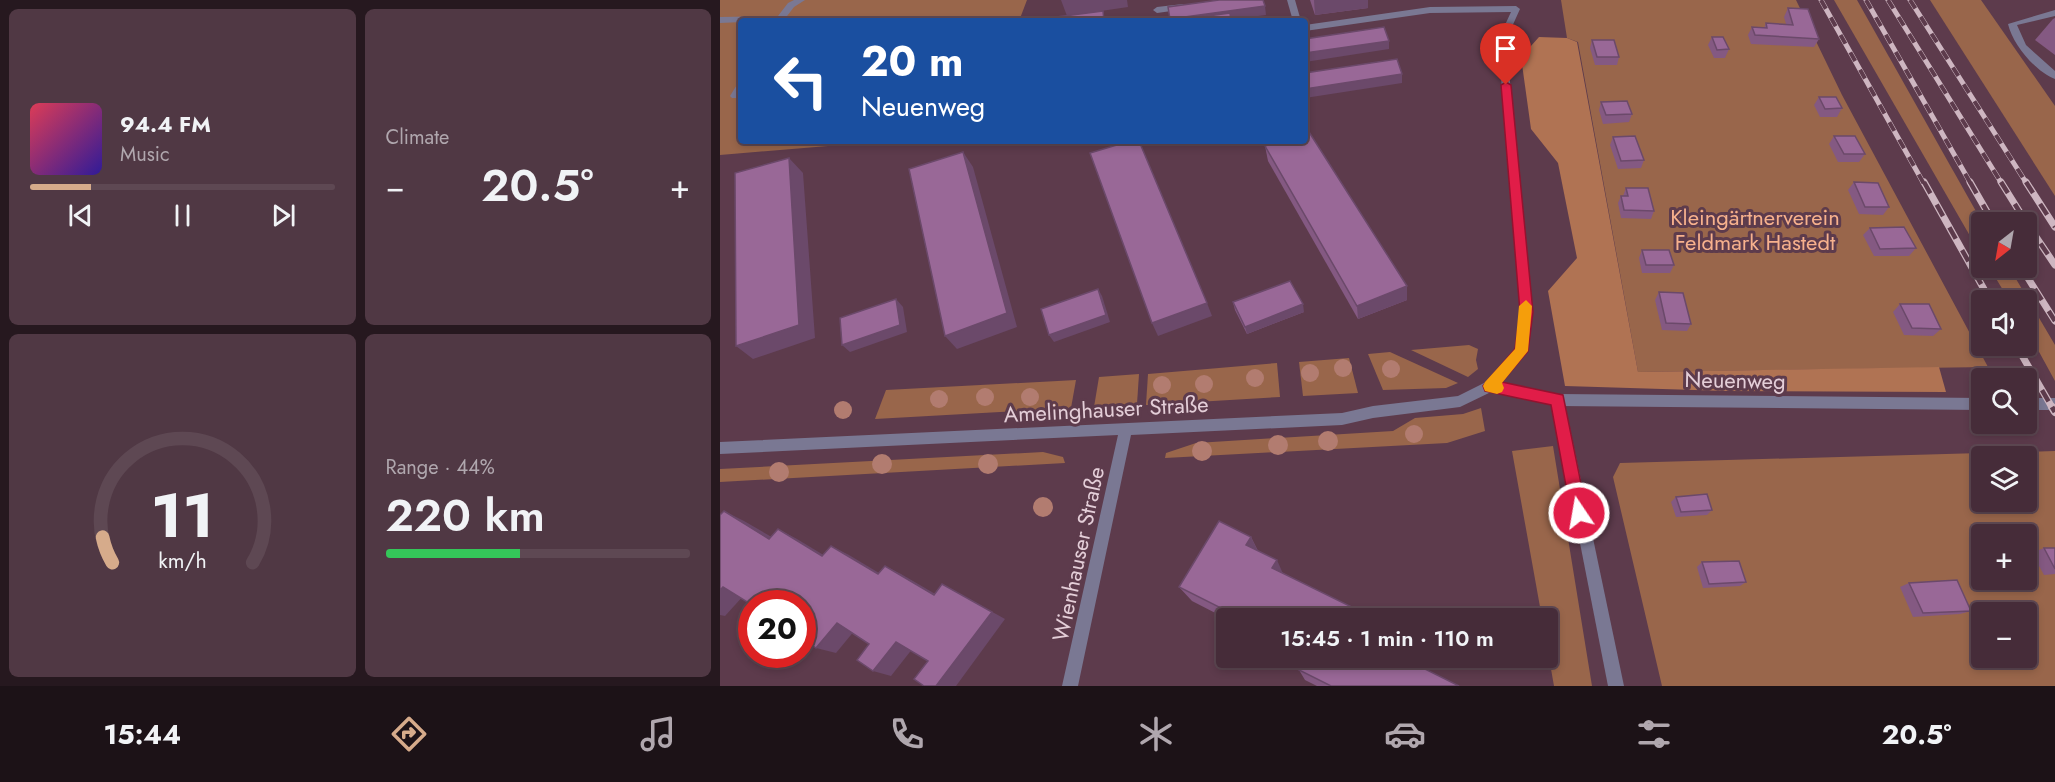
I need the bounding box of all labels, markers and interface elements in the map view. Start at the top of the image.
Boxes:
pin [1480,23,1531,85]
text: 20 m [861,31,963,92]
icon: arrive [1489,32,1522,65]
icon: left [762,42,840,120]
text: Neuenweg [861,87,985,126]
text: 94.4 FM [120,108,211,140]
text: Climate [386,123,449,152]
text: Music [120,140,170,169]
text: 20.5° [481,153,594,218]
text: − [386,163,405,210]
text: + [670,163,690,210]
icon: previous [64,199,97,232]
icon: pause [166,199,199,232]
icon: next [267,199,300,232]
park label: Kleingärtnerverein Feldmark Hastedt [1670,201,1840,258]
north arrow [1971,212,2037,278]
map controls [1971,212,2037,668]
button: sound [1971,290,2037,356]
street label: Neuenweg [1684,363,1786,397]
button: search [1971,368,2037,434]
street label: Amelinghauser Straße [1003,388,1209,430]
button: layers [1971,446,2037,512]
text: Range · 44% [386,453,495,482]
street label: Wienhauser Straße [1044,464,1112,644]
text: 11 [150,470,214,560]
position arrow [1547,481,1611,545]
text: 220 km [386,483,545,548]
button: + [1971,524,2037,590]
text: km/h [158,545,206,576]
speed limit sign: 20 [738,590,816,668]
button: − [1971,602,2037,668]
text: 15:45 · 1 min · 110 m [1280,622,1494,654]
icon: directions [388,713,430,755]
icon: music [637,713,679,755]
icon: phone [886,713,928,755]
icon: climate [1135,713,1177,755]
icon: car [1384,713,1426,755]
icon: filters [1633,713,1675,755]
text: 15:44 [103,715,181,754]
text: 20.5° [1882,715,1951,754]

